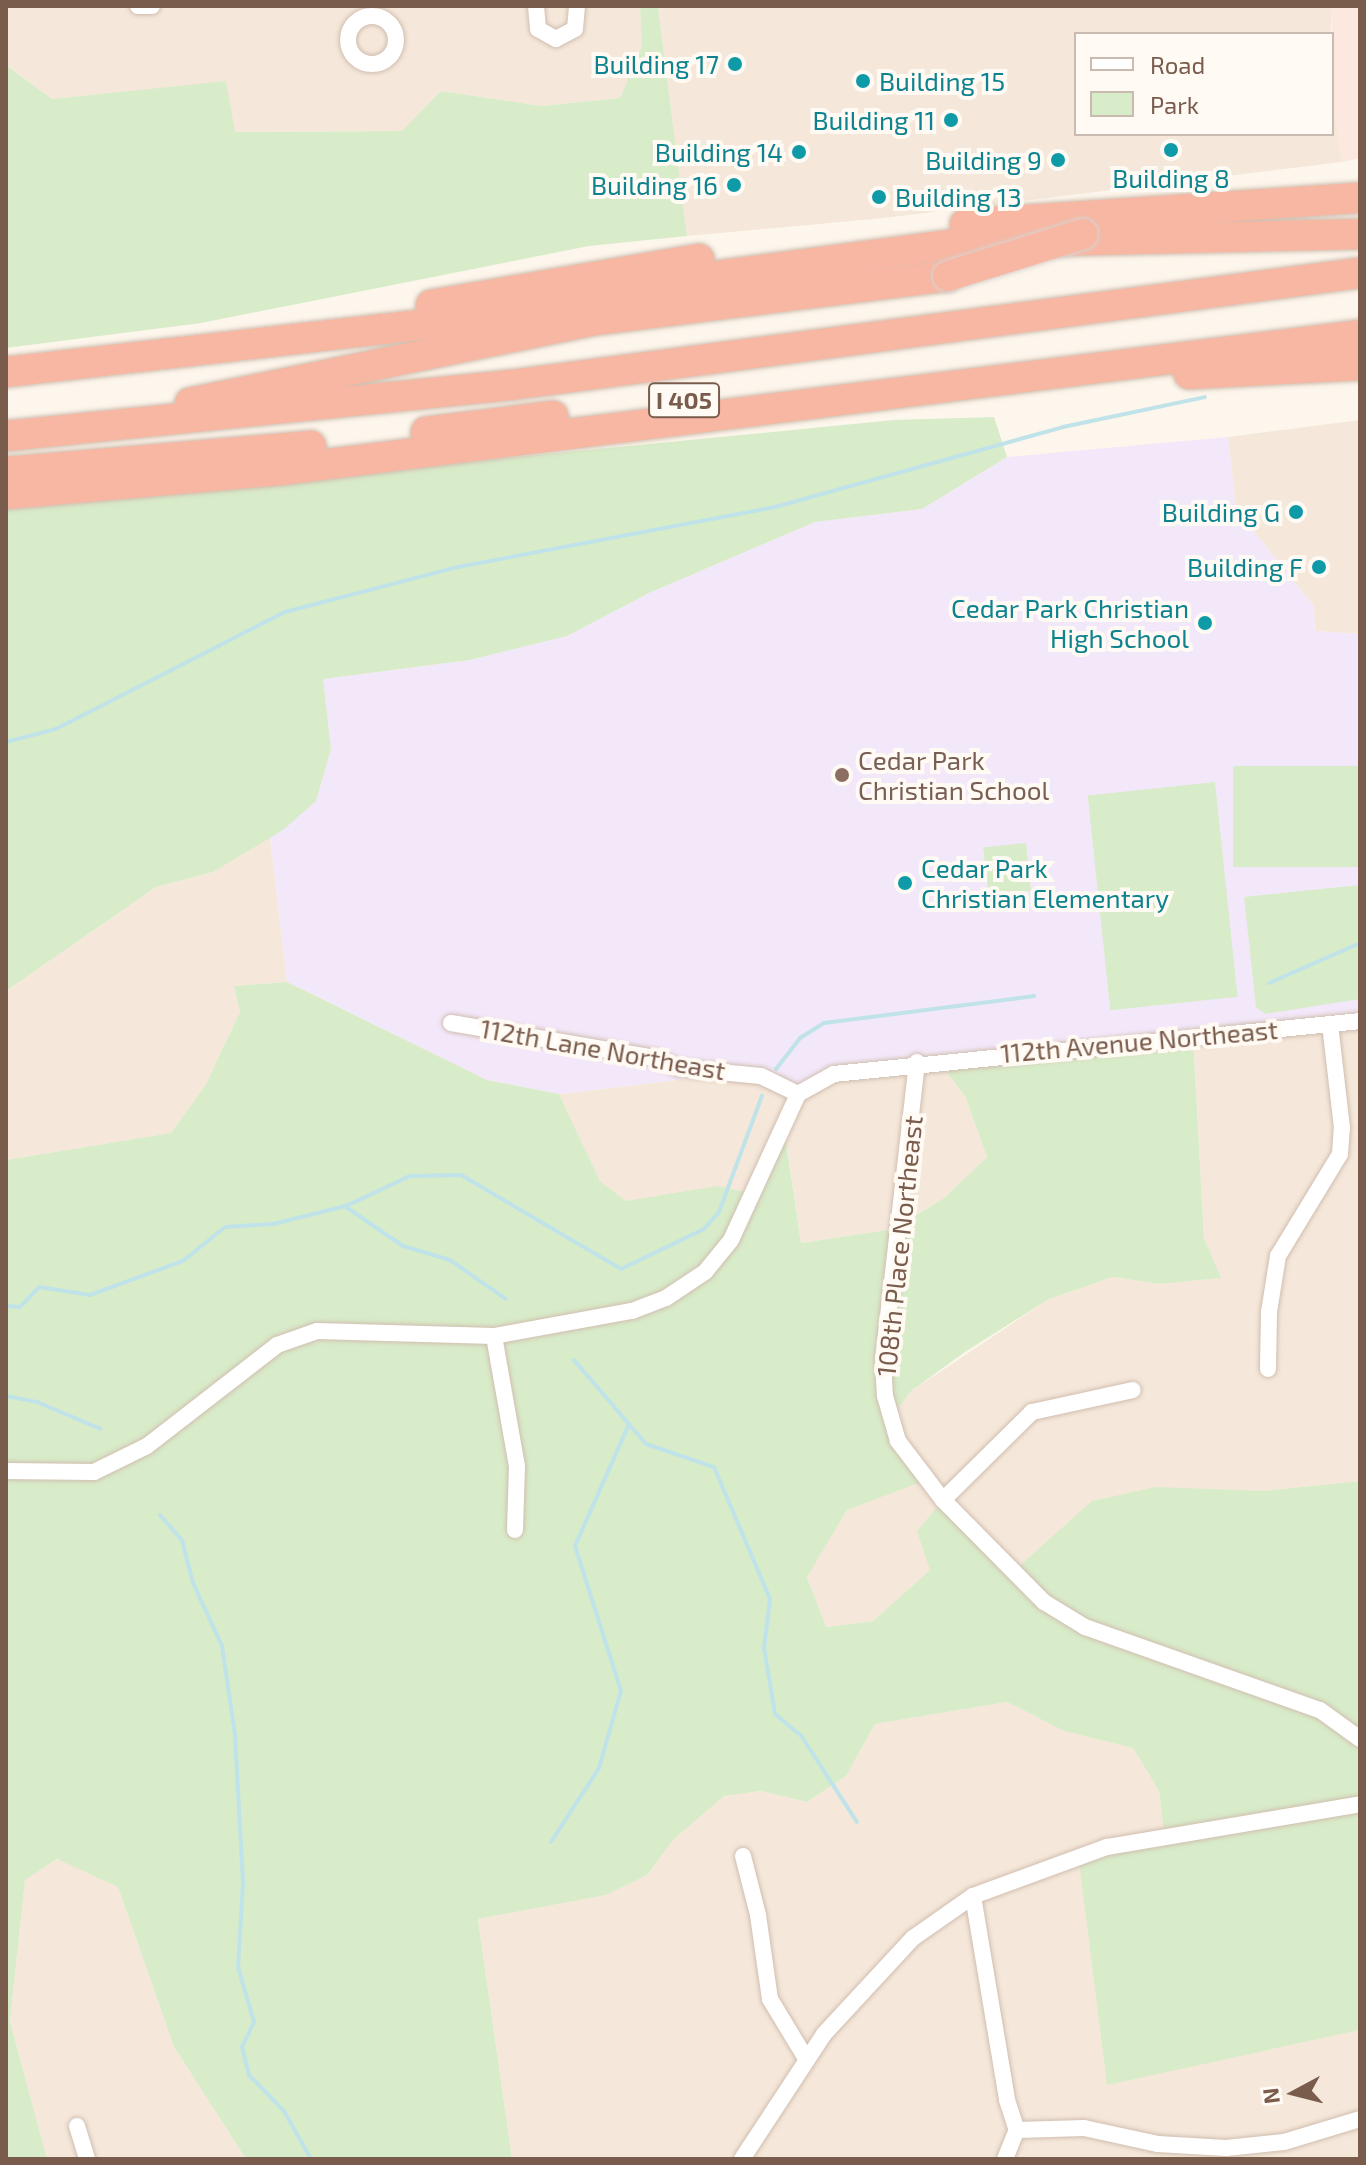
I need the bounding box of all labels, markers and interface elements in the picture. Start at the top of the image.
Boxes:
legend [1074,32,1334,136]
place label: Building 17 [593,48,719,80]
text: Road [1150,50,1205,79]
marker: Building 17 [726,55,744,73]
place label: Building 15 [879,65,1005,97]
marker: Building 15 [854,72,872,90]
text: Park [1150,90,1199,119]
place label: Building 11 [812,104,935,136]
marker: Building 11 [942,111,960,129]
place label: Building 14 [655,136,783,168]
marker: Building 8 [1162,141,1180,159]
marker: Building 14 [790,143,808,161]
place label: Building 9 [925,144,1042,176]
marker: Building 9 [1049,151,1067,169]
place label: Building 8 [1112,162,1230,194]
place label: Building 16 [591,169,718,201]
marker: Building 16 [725,176,743,194]
place label: Building 13 [895,181,1022,213]
marker: Building 13 [870,188,888,206]
road number: I 405 [648,380,720,420]
place label: Building G [1162,496,1280,528]
marker: Building G [1287,503,1305,521]
place label: Building F [1187,551,1303,583]
marker: Building F [1310,558,1328,576]
place label: Cedar Park Christian High School [950,592,1189,654]
marker: Cedar Park Christian High School [1196,614,1214,632]
place label: Cedar Park Christian School [858,744,1049,806]
marker: Cedar Park Christian School [833,766,851,784]
place label: Cedar Park Christian Elementary [921,852,1169,914]
marker: Cedar Park Christian Elementary [896,874,914,892]
street label: 112th Lane Northeast [478,1012,728,1086]
street label: 112th Avenue Northeast [999,1013,1279,1069]
street label: 108th Place Northeast [870,1114,928,1378]
north arrow [1254,2053,1334,2133]
text: N [1256,2086,1284,2105]

